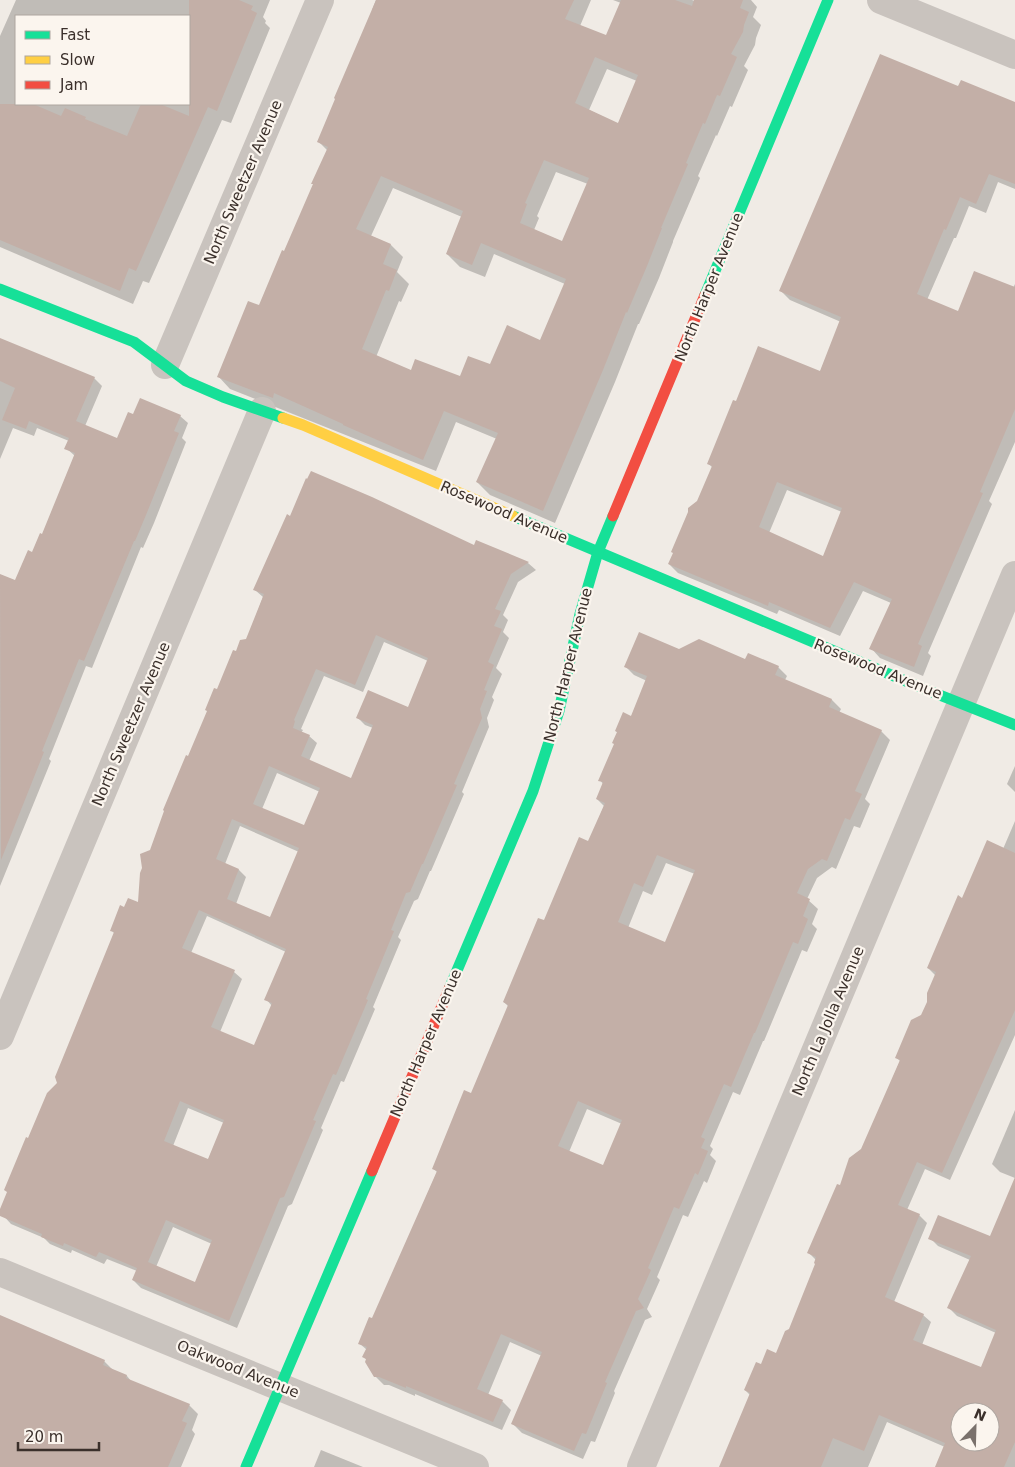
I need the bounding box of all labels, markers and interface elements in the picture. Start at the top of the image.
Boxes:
legend [15,15,190,105]
text: Fast [60,26,90,44]
text: Slow [60,51,95,69]
text: Jam [59,76,88,94]
street label: North Sweetzer Avenue [200,97,286,267]
street label: North Harper Avenue [671,210,747,364]
street label: Rosewood Avenue [438,477,570,547]
street label: North Harper Avenue [540,586,596,744]
street label: Rosewood Avenue [811,635,945,703]
street label: North Sweetzer Avenue [88,639,174,809]
street label: North La Jolla Avenue [788,944,868,1098]
street label: North Harper Avenue [387,966,465,1120]
street label: Oakwood Avenue [174,1336,302,1402]
north arrow [950,1402,1000,1452]
text: N [972,1405,989,1425]
scale bar [18,1420,99,1452]
text: 20 m [25,1428,63,1446]

